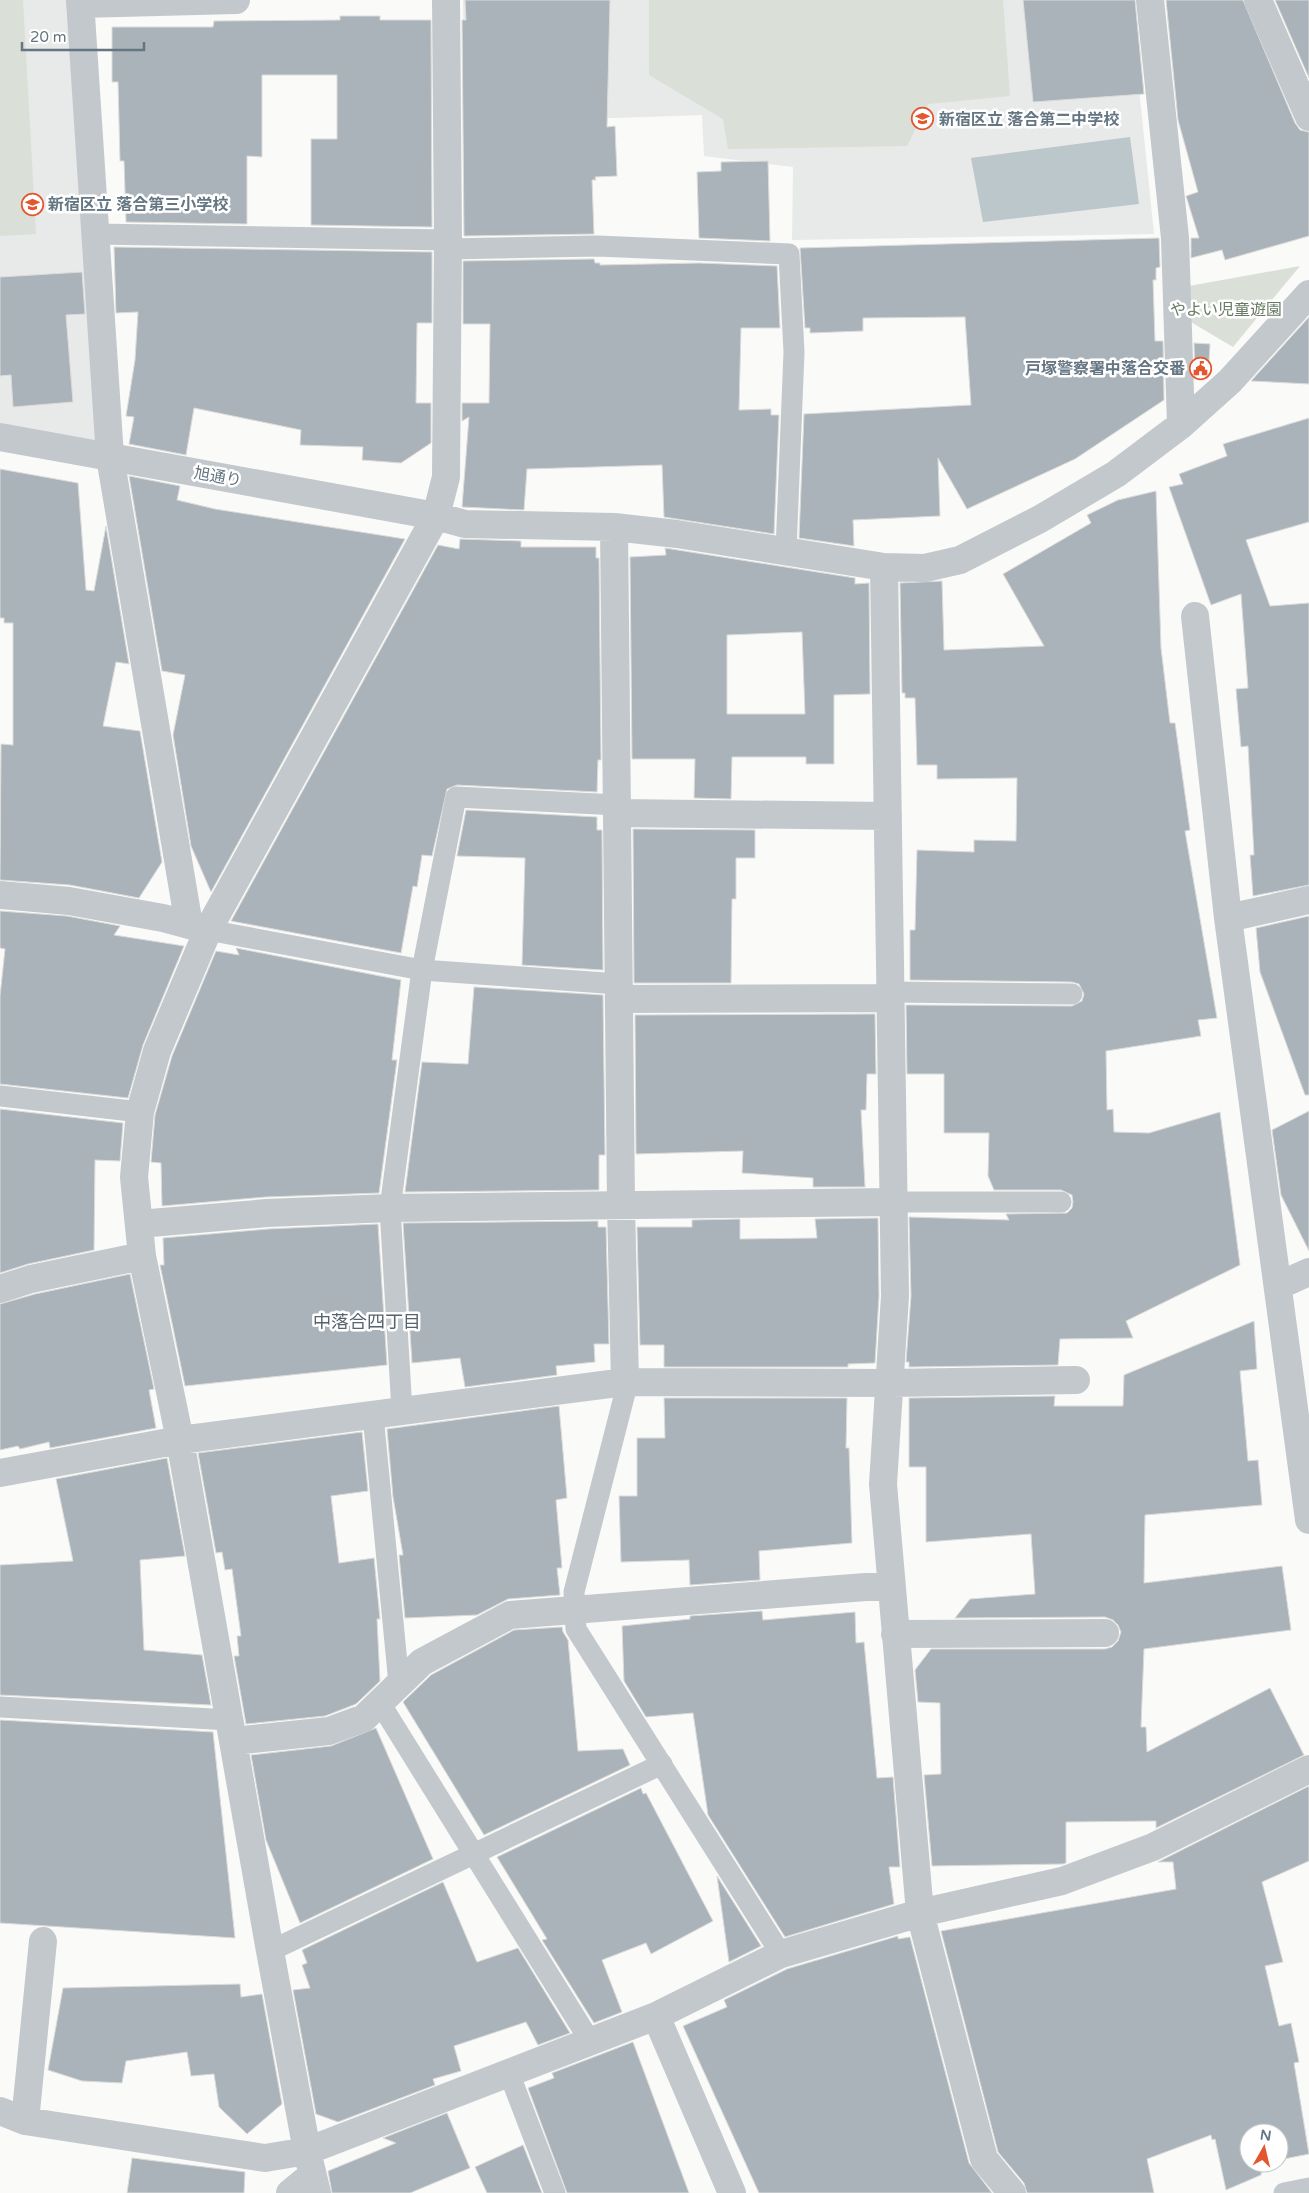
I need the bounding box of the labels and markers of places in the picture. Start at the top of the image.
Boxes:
school or university icon: 新宿区立 落合第二中学校 [911,107,935,131]
place label: 新宿区立 落合第二中学校 [939,110,1119,130]
school or university icon: 新宿区立 落合第三小学校 [20,192,44,216]
place label: 新宿区立 落合第三小学校 [48,195,228,215]
public building icon: 戸塚警察署中落合交番 [1189,356,1213,380]
place label: 戸塚警察署中落合交番 [1025,359,1185,379]

